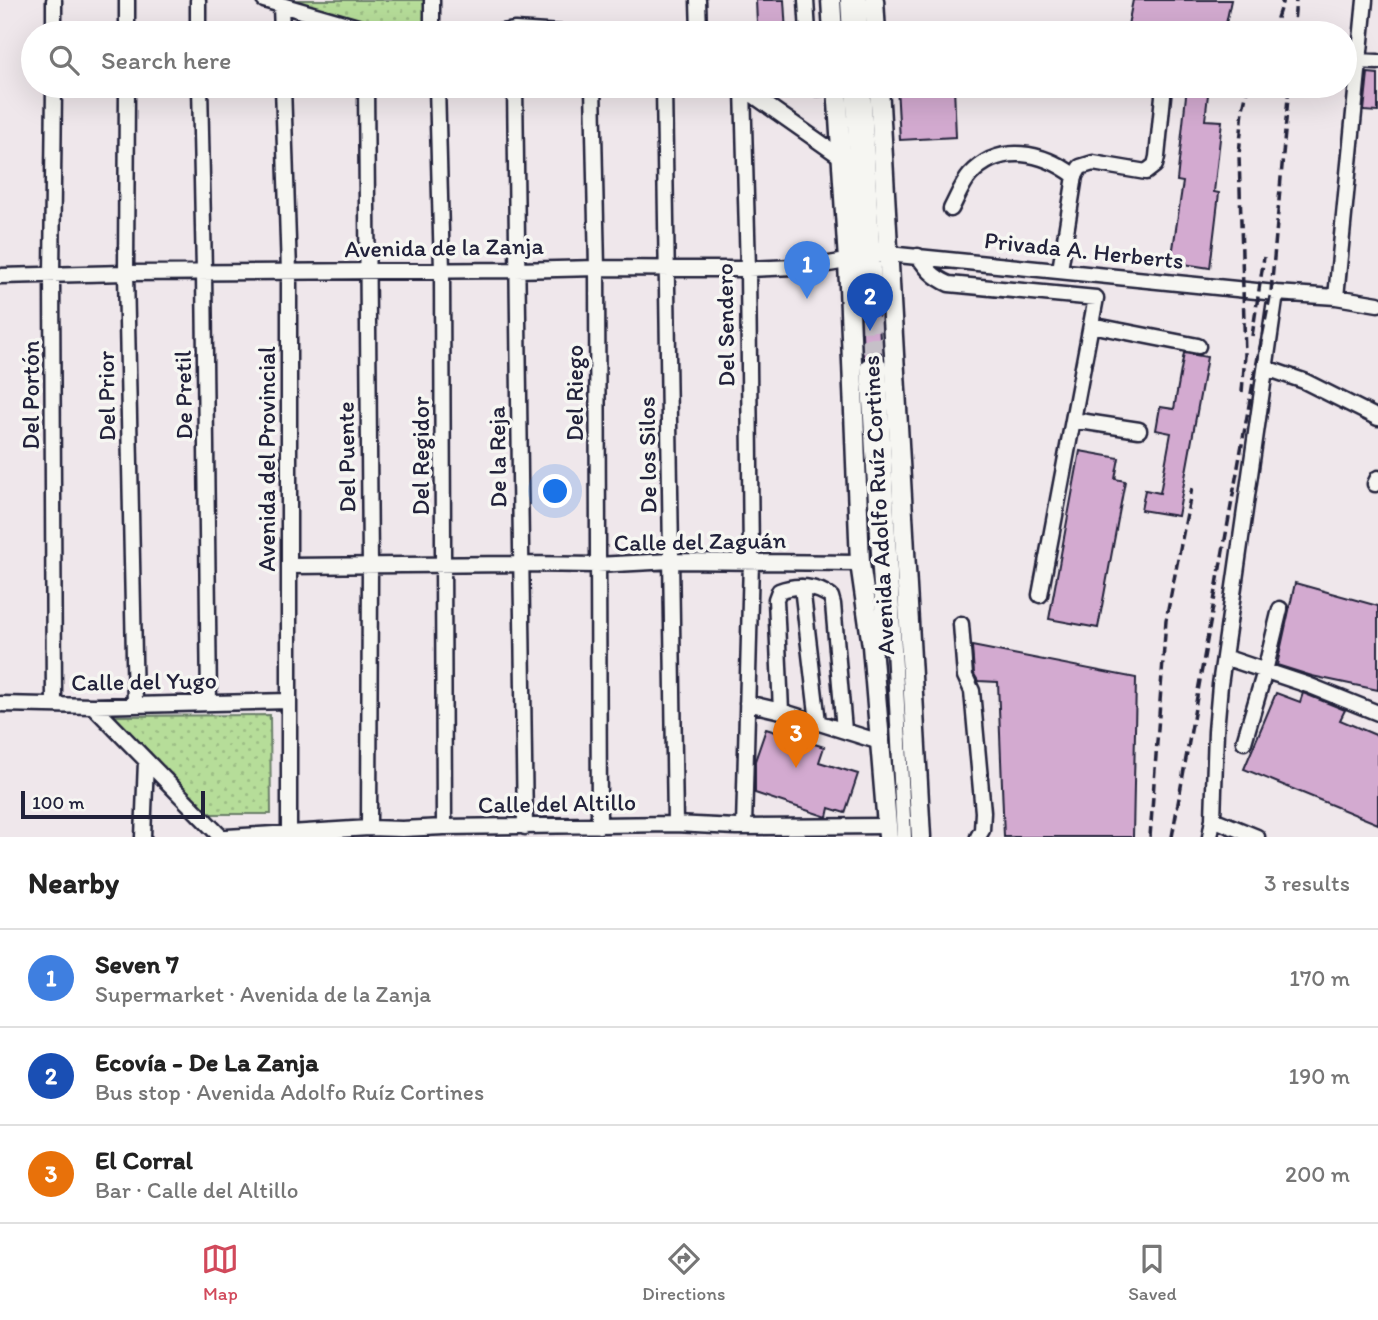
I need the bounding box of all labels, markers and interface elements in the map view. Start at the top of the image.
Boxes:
search box [21,21,1357,98]
icon: search [45,41,83,79]
text: Search here [101,44,231,76]
street label: Privada A. Herberts [983,225,1185,275]
street label: Avenida de la Zanja [344,231,545,263]
pin: 1 [784,241,830,299]
street label: Del Sendero [709,263,741,387]
pin: 2 [847,273,893,331]
street label: Del Portón [16,340,45,450]
street label: Del Riego [560,345,589,441]
street label: Avenida del Provincial [252,346,281,572]
street label: Del Prior [91,350,121,441]
street label: De Pretil [168,350,198,440]
street label: Avenida Adolfo Ruíz Cortines [856,354,900,656]
street label: Del Regidor [406,396,435,515]
street label: De los Silos [631,396,663,514]
street label: Del Puente [331,401,361,513]
street label: De la Reja [482,405,512,508]
your location [538,474,572,508]
street label: Calle del Zaguán [613,525,787,557]
street label: Calle del Yugo [71,665,217,697]
pin: 3 [773,710,819,768]
street label: Calle del Altillo [478,787,636,819]
scale bar [21,788,205,820]
text: 100 m [32,791,84,814]
text: Nearby [28,864,119,901]
text: 3 results [1264,869,1350,897]
text: Seven 7 [95,948,179,980]
text: 1 [46,964,56,992]
text: 170 m [1289,964,1350,992]
text: Supermarket · Avenida de la Zanja [95,980,431,1008]
text: Ecovía - De La Zanja [95,1046,319,1078]
text: 2 [45,1062,57,1090]
text: 190 m [1289,1062,1350,1090]
text: Bus stop · Avenida Adolfo Ruíz Cortines [95,1078,484,1106]
text: El Corral [95,1144,193,1176]
text: 3 [45,1160,57,1188]
text: 200 m [1285,1160,1350,1188]
text: Bar · Calle del Altillo [95,1176,298,1204]
tab: Map [201,1240,239,1305]
tab: Directions [642,1240,726,1305]
tab: Saved [1128,1240,1177,1305]

